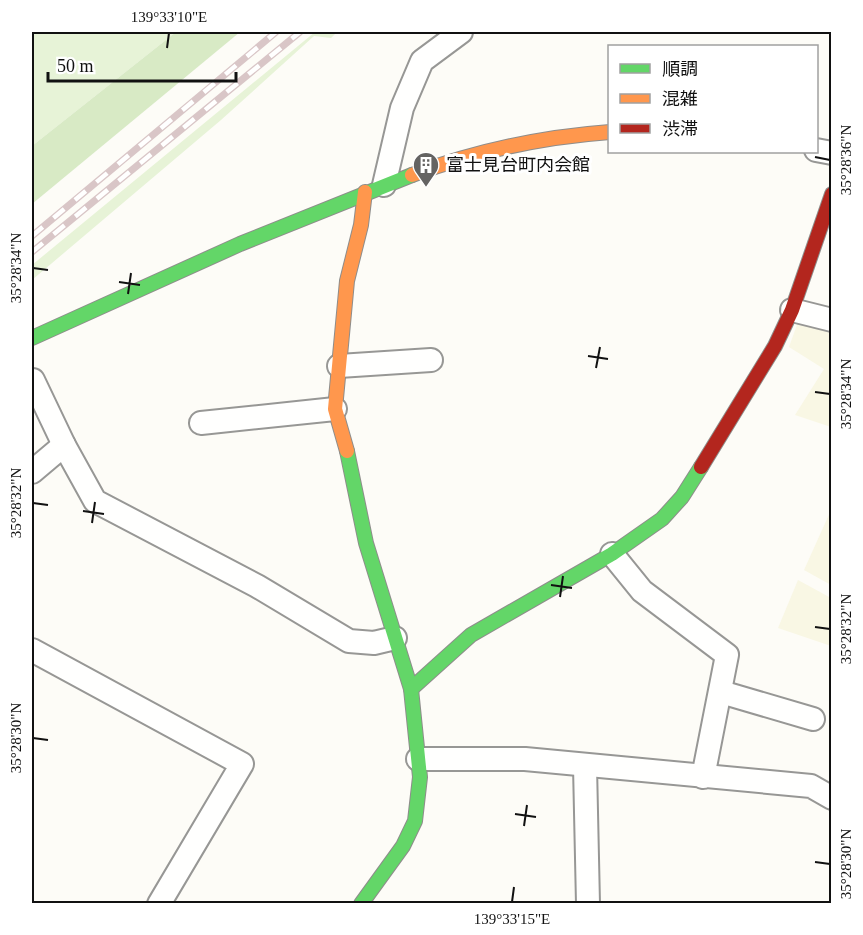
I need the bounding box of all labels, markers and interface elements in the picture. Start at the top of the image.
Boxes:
text: 139°33'10"E [131,9,207,25]
scale bar [48,45,236,83]
legend [608,45,818,153]
text: 50 m [57,56,94,76]
text: 順調 [662,59,698,79]
text: 混雑 [662,89,698,109]
text: 渋滞 [662,119,698,139]
text: 35°28'36"N [838,125,854,195]
building icon: 富士見台町内会館 [411,150,441,188]
place label: 富士見台町内会館 [446,155,590,175]
text: 35°28'34"N [8,233,24,303]
text: 35°28'34"N [838,359,854,429]
text: 35°28'32"N [8,468,24,538]
text: 35°28'32"N [838,594,854,664]
text: 35°28'30"N [8,703,24,773]
text: 35°28'30"N [838,829,854,899]
text: 139°33'15"E [474,911,550,927]

